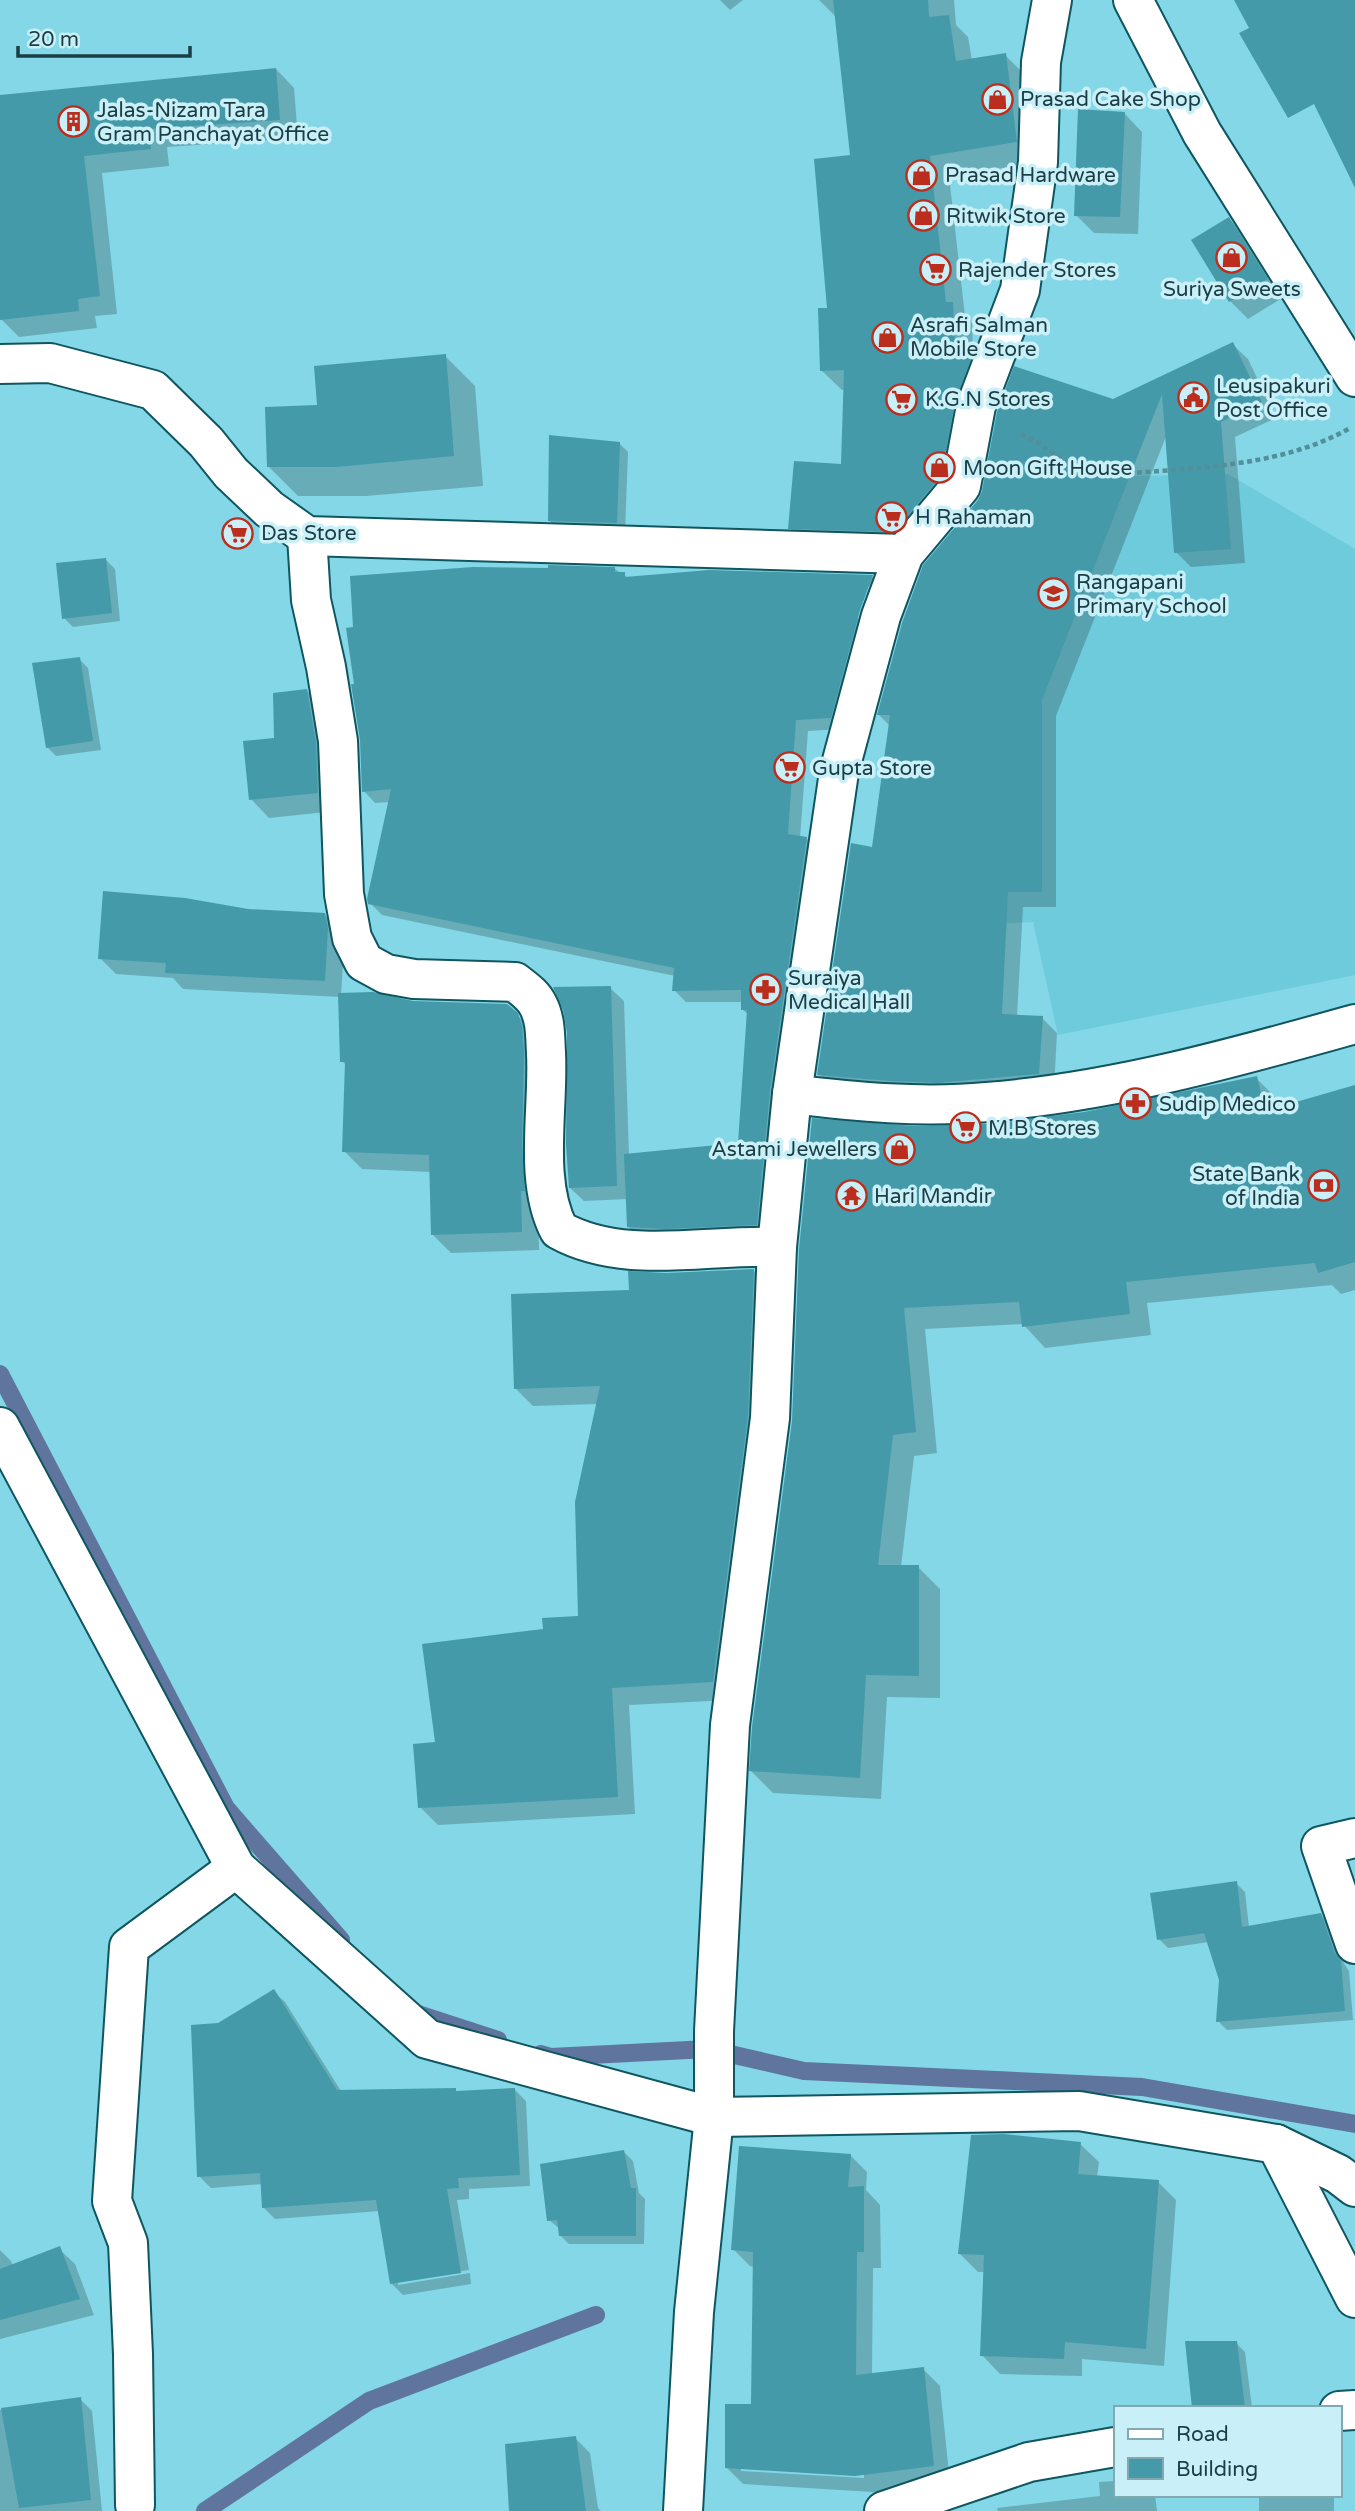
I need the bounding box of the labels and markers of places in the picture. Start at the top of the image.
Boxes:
shop icon: Prasad Cake Shop [980,82,1014,116]
place label: Prasad Cake Shop [1020,87,1201,112]
place label: Jalas-Nizam Tara Gram Panchayat Office [97,98,329,147]
building icon: Jalas-Nizam Tara Gram Panchayat Office [57,105,91,139]
shop icon: Prasad Hardware [905,158,939,192]
place label: Prasad Hardware [945,163,1116,188]
shop icon: Ritwik Store [906,199,940,233]
place label: Ritwik Store [946,204,1066,229]
shop icon: Suriya Sweets [1215,240,1249,274]
supermarket icon: Rajender Stores [918,253,952,287]
place label: Rajender Stores [958,258,1116,283]
place label: Suriya Sweets [1163,277,1301,302]
place label: Asrafi Salman Mobile Store [910,313,1048,362]
shop icon: Asrafi Salman Mobile Store [870,320,904,354]
place label: Leusipakuri Post Office [1216,374,1331,423]
public building icon: Leusipakuri Post Office [1176,381,1210,415]
supermarket icon: K.G.N Stores [885,382,919,416]
place label: K.G.N Stores [925,387,1051,412]
shop icon: Moon Gift House [923,451,957,485]
place label: Moon Gift House [963,456,1132,481]
supermarket icon: H Rahaman [875,500,909,534]
place label: H Rahaman [915,505,1032,530]
supermarket icon: Das Store [221,516,255,550]
place label: Das Store [261,521,357,546]
place label: Rangapani Primary School [1076,570,1227,619]
school or university icon: Rangapani Primary School [1036,577,1070,611]
supermarket icon: Gupta Store [772,751,806,785]
place label: Gupta Store [812,756,932,781]
place label: Suraiya Medical Hall [788,966,910,1015]
pharmacy icon: Suraiya Medical Hall [748,973,782,1007]
pharmacy icon: Sudip Medico [1119,1087,1153,1121]
place label: Sudip Medico [1159,1092,1296,1117]
supermarket icon: M.B Stores [948,1111,982,1145]
place label: M.B Stores [988,1116,1097,1141]
shop icon: Astami Jewellers [883,1132,917,1166]
place label: Astami Jewellers [711,1137,877,1162]
place label: State Bank of India [1192,1162,1300,1211]
bank icon: State Bank of India [1306,1169,1340,1203]
temple icon: Hari Mandir [834,1179,868,1213]
place label: Hari Mandir [874,1184,992,1209]

